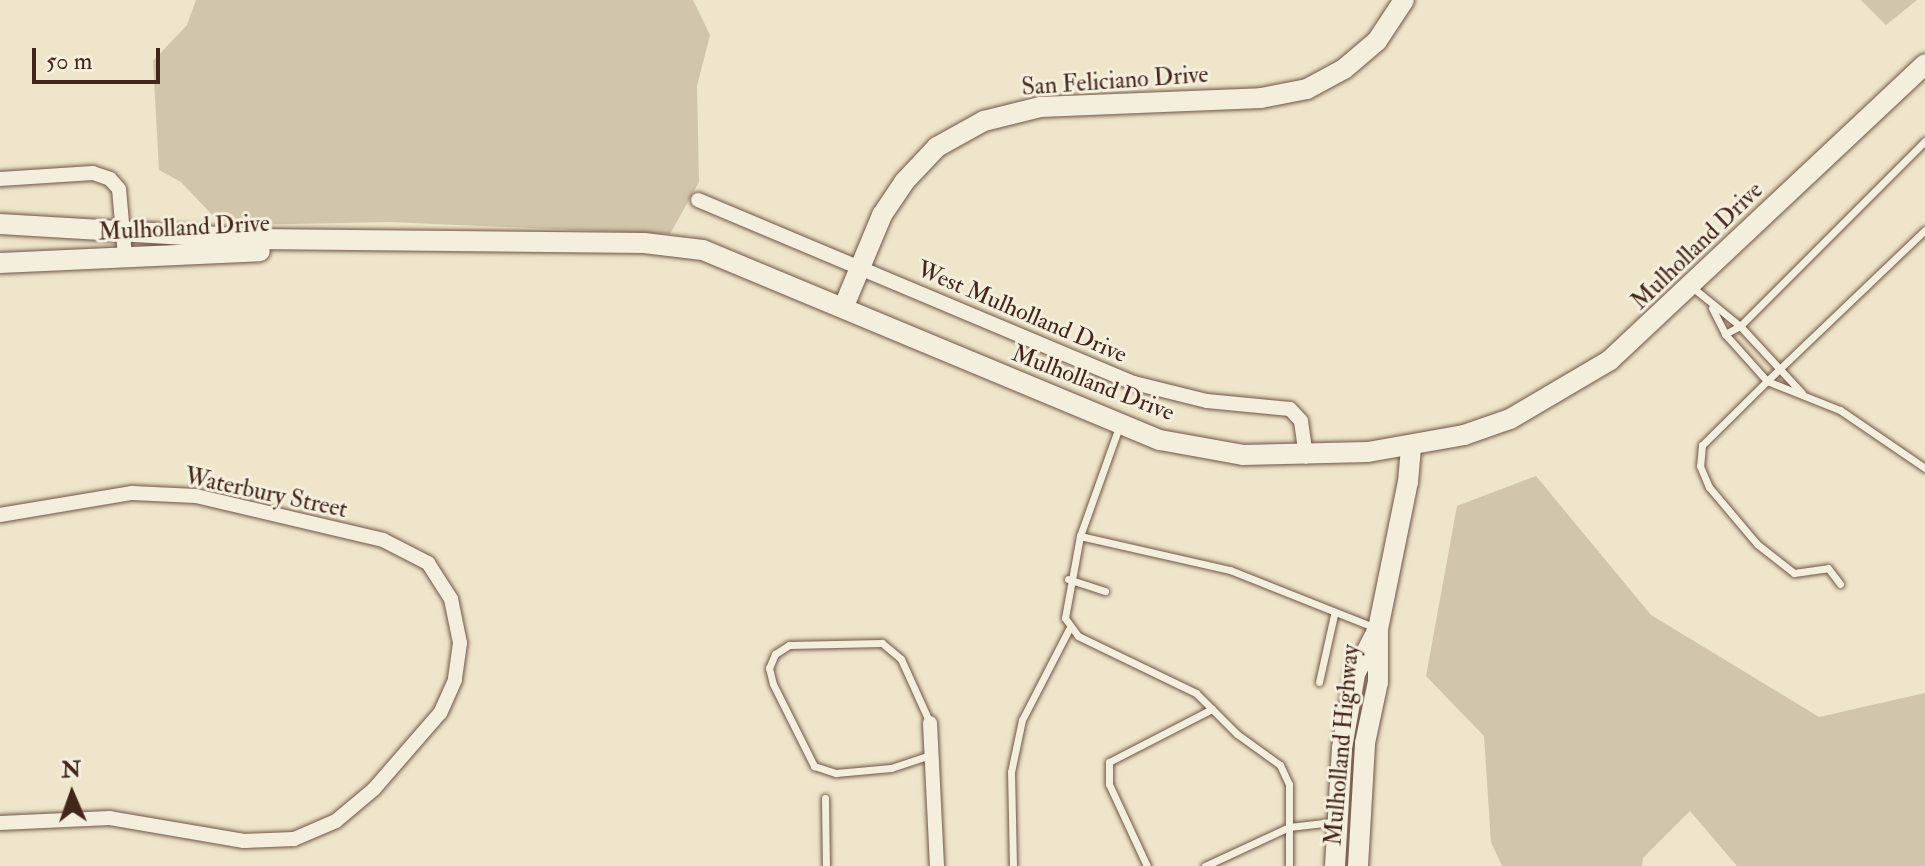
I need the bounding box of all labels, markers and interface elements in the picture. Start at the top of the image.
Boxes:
scale bar [36,32,164,82]
text: 50 m [46,46,92,77]
street label: San Feliciano Drive [1021,60,1209,102]
street label: Mulholland Drive [1625,176,1769,316]
street label: Mulholland Drive [98,209,270,247]
street label: West Mulholland Drive [913,255,1131,369]
street label: Mulholland Drive [1008,339,1178,427]
street label: Waterbury Street [182,462,350,524]
street label: Mulholland Highway [1319,643,1365,847]
north arrow [32,754,112,834]
text: N [61,756,81,784]

